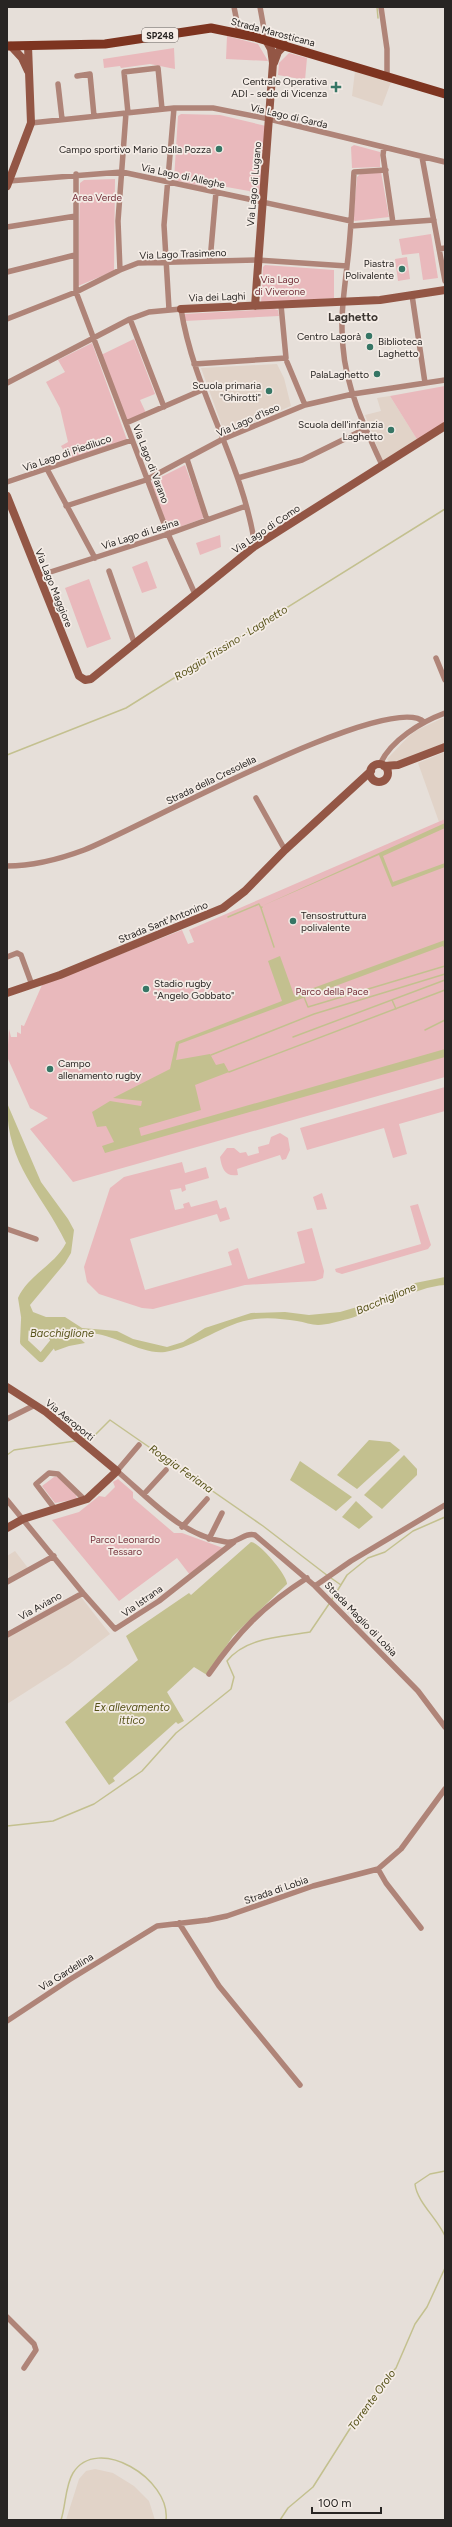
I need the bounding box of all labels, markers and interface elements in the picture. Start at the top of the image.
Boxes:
street label: Strada Marosticana [230,15,316,49]
road number: SP248 [142,28,178,42]
place label: Centrale Operativa ADI - sede di Vicenza [231,75,327,100]
marker: Centrale Operativa ADI - sede di Vicenza [330,81,342,93]
street label: Via Lago di Garda [249,101,329,131]
street label: Via Lago di Lugano [244,141,264,227]
place label: Campo sportivo Mario Dalla Pozza [59,143,211,156]
marker: Campo sportivo Mario Dalla Pozza [214,144,224,154]
street label: Via Lago di Alleghe [140,161,227,191]
park label: Area Verde [72,191,122,204]
street label: Via Lago Trasimeno [139,246,227,262]
place label: Piastra Polivalente [345,257,395,282]
marker: Piastra Polivalente [397,264,407,274]
park label: Via Lago di Viverone [255,273,306,298]
street label: Via dei Laghi [188,290,246,304]
district label: Laghetto [328,310,378,324]
place label: Centro Lagorà [297,330,361,343]
marker: Centro Lagorà [364,331,374,341]
place label: Biblioteca Laghetto [378,335,422,360]
marker: Biblioteca Laghetto [365,342,375,352]
place label: PalaLaghetto [310,368,369,381]
marker: PalaLaghetto [372,369,382,379]
place label: Scuola primaria "Ghirotti" [192,379,261,404]
marker: Scuola primaria "Ghirotti" [264,386,274,396]
street label: Via Lago d'Iseo [214,400,282,440]
place label: Scuola dell'infanzia Laghetto [298,418,383,443]
street label: Via Lago di Varano [130,423,172,505]
marker: Scuola dell'infanzia Laghetto [386,425,396,435]
street label: Via Lago di Piediluco [21,432,113,474]
street label: Via Lago di Como [230,501,303,557]
street label: Via Lago di Lesina [100,515,180,553]
street label: Via Lago Maggiore [32,547,76,630]
water label: Roggia Trissino - Laghetto [172,602,290,683]
street label: Strada della Cresolella [164,753,258,807]
street label: Strada Sant'Antonino [116,898,210,946]
place label: Tensostruttura polivalente [301,909,366,934]
marker: Tensostruttura polivalente [288,916,298,926]
place label: Stadio rugby "Angelo Gobbato" [154,977,234,1002]
marker: Stadio rugby "Angelo Gobbato" [141,984,151,994]
park label: Parco della Pace [296,985,369,998]
place label: Campo allenamento rugby [58,1057,142,1082]
marker: Campo allenamento rugby [45,1064,55,1074]
water label: Bacchiglione [354,1281,418,1317]
water label: Bacchiglione [30,1327,94,1340]
street label: Via Aeroporti [43,1396,97,1444]
water label: Roggia Feriana [146,1442,216,1496]
park label: Parco Leonardo Tessaro [90,1533,160,1558]
street label: Strada Maglio di Lobia [322,1579,400,1659]
street label: Via Istrana [119,1582,165,1620]
street label: Via Aviano [16,1589,64,1623]
water label: Ex allevamento ittico [94,1701,171,1727]
street label: Strada di Lobia [242,1873,310,1907]
street label: Via Gardellina [36,1950,96,1994]
water label: Torrente Orolo [346,2367,399,2433]
scale bar [312,2489,381,2515]
text: 100 m [318,2496,352,2510]

